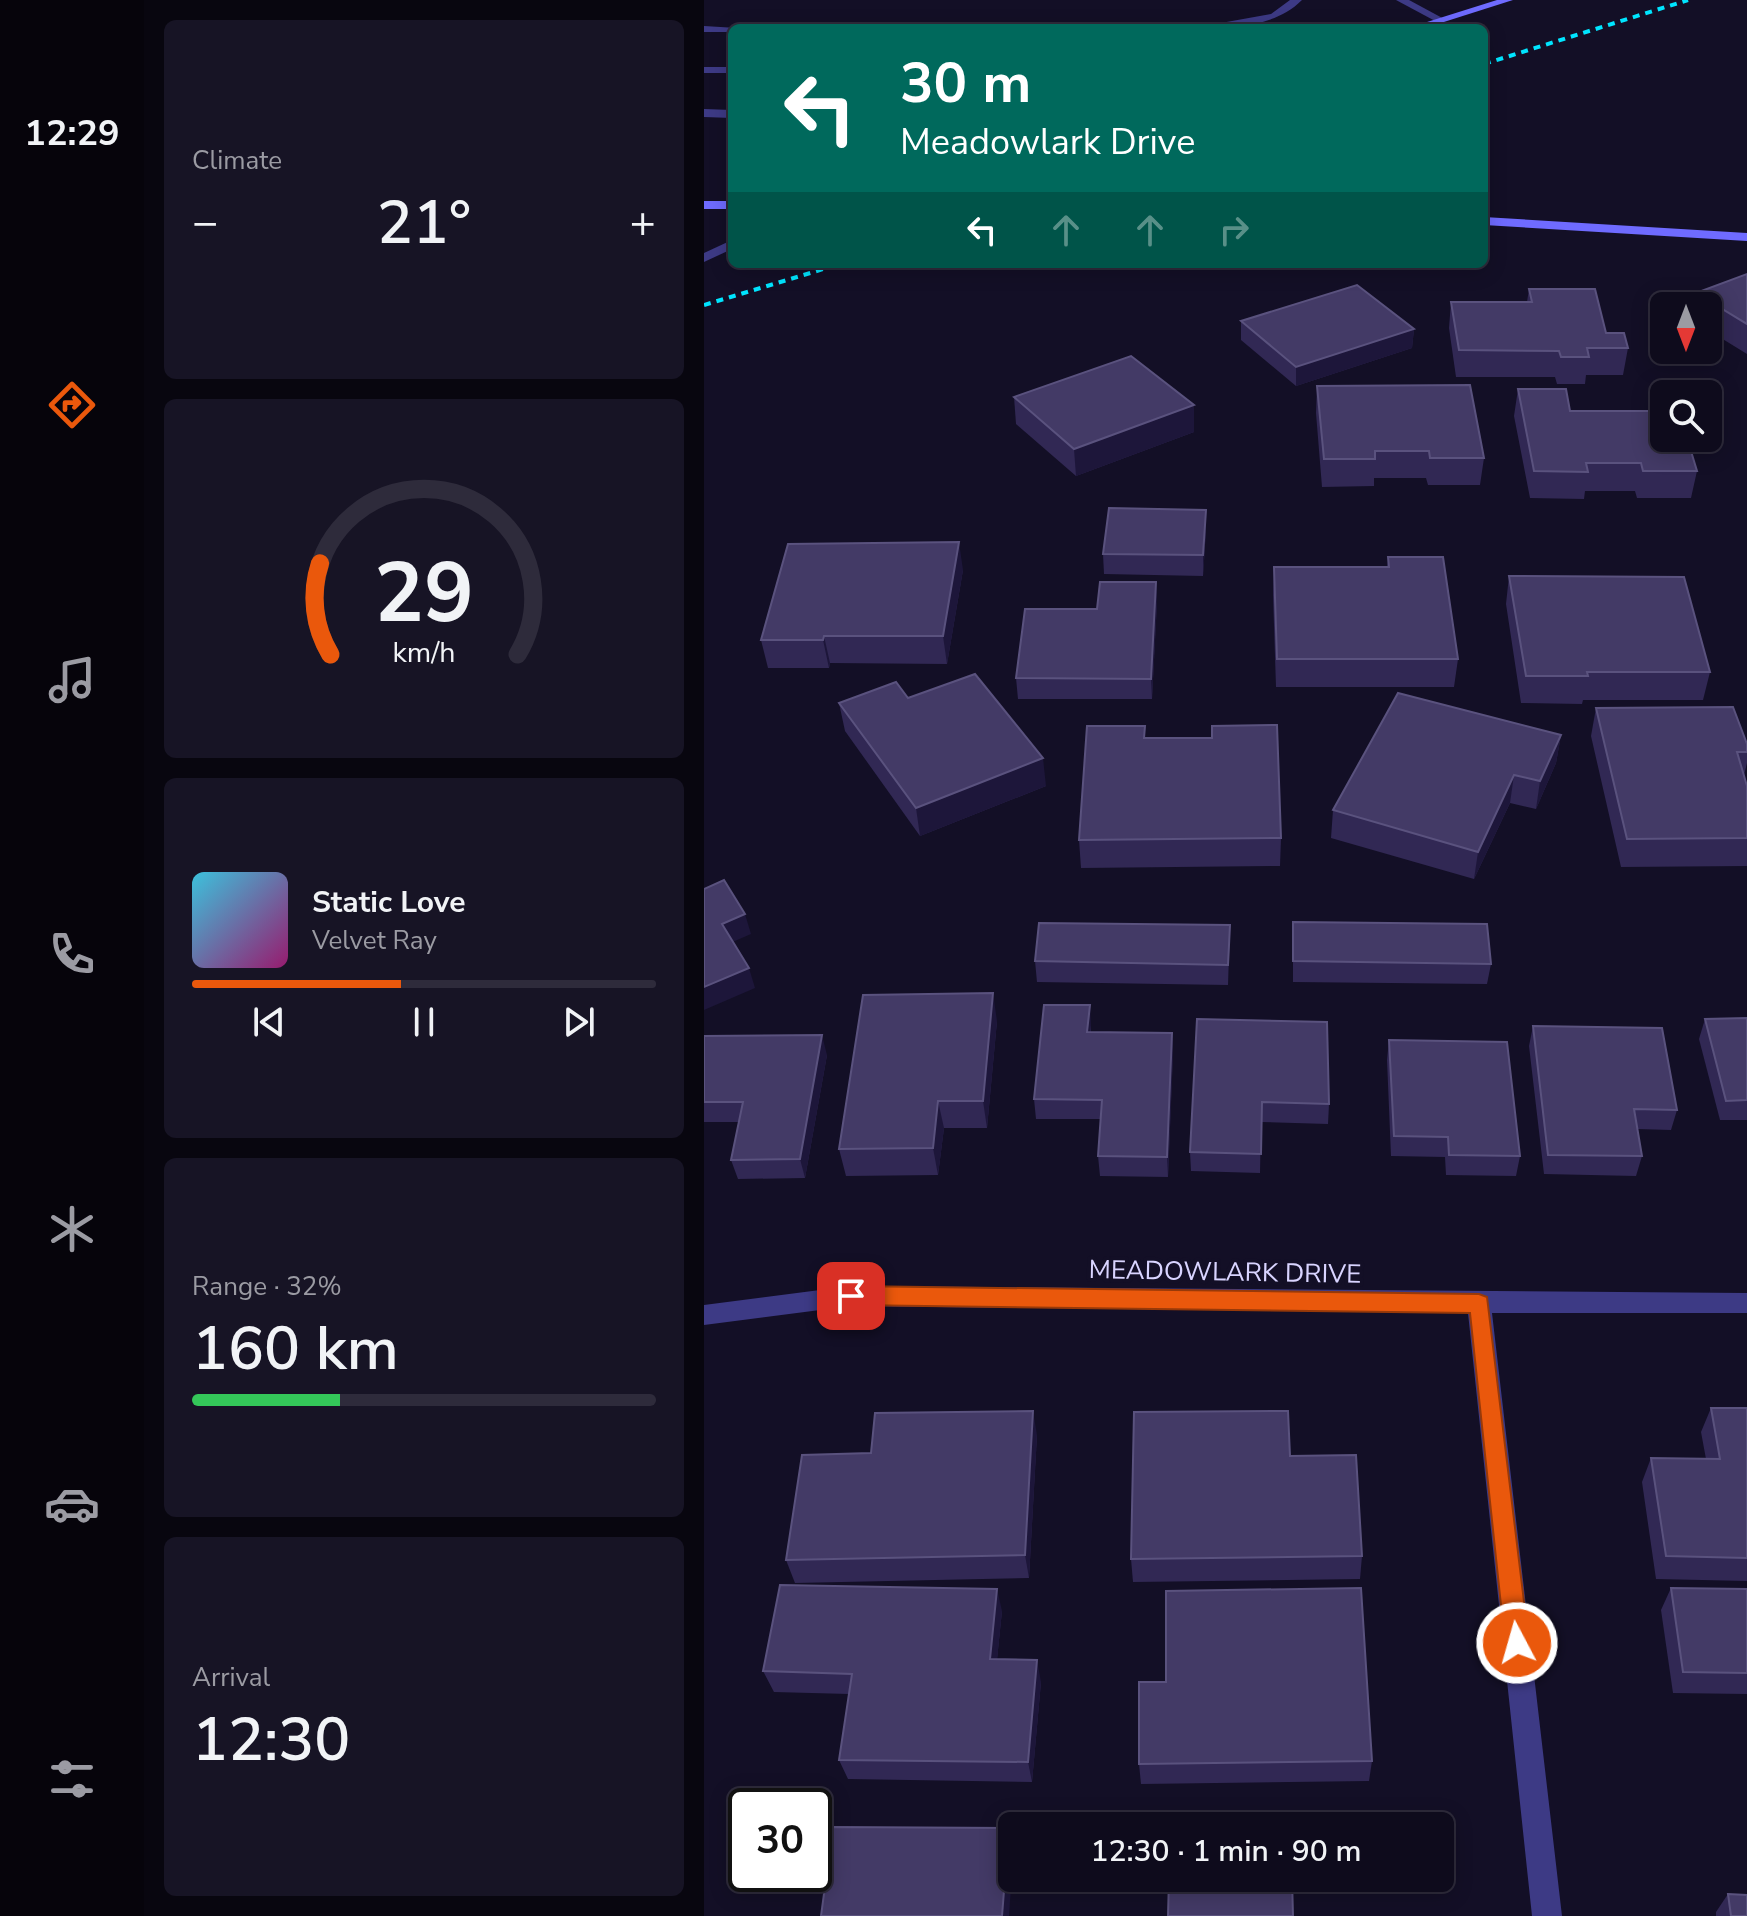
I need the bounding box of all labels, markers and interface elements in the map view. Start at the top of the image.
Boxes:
text: 30 m [900,45,1031,122]
icon: left [768,56,872,160]
text: 12:29 [24,109,120,158]
text: Meadowlark Drive [900,118,1195,167]
text: Climate [192,143,282,178]
text: 21° [377,182,471,264]
text: − [192,193,218,253]
text: + [630,193,656,253]
icon: left [960,208,1004,252]
icon: ahead [1044,208,1088,252]
icon: ahead [1128,208,1172,252]
icon: right [1212,208,1256,252]
north arrow [1650,292,1722,364]
map controls [1650,292,1722,452]
icon: directions [44,377,100,433]
button: search [1650,380,1722,452]
text: 29 [374,536,474,649]
text: km/h [393,633,455,672]
icon: music [44,652,100,708]
text: Static Love [312,882,466,923]
text: Velvet Ray [312,923,437,958]
icon: phone [44,926,100,982]
icon: previous [247,1000,291,1044]
icon: pause [402,1000,446,1044]
icon: next [557,1000,601,1044]
icon: climate [44,1201,100,1257]
street label: MEADOWLARK DRIVE [1088,1252,1362,1292]
pin [817,1262,885,1330]
text: Range · 32% [192,1269,342,1304]
icon: arrive [829,1274,873,1318]
text: 160 km [192,1308,399,1390]
icon: car [44,1476,100,1532]
position arrow [1475,1601,1559,1685]
text: Arrival [192,1660,270,1695]
text: 12:30 [192,1699,350,1781]
icon: filters [44,1751,100,1807]
speed limit sign: 30 [728,1788,832,1892]
text: 12:30 · 1 min · 90 m [1090,1831,1362,1872]

